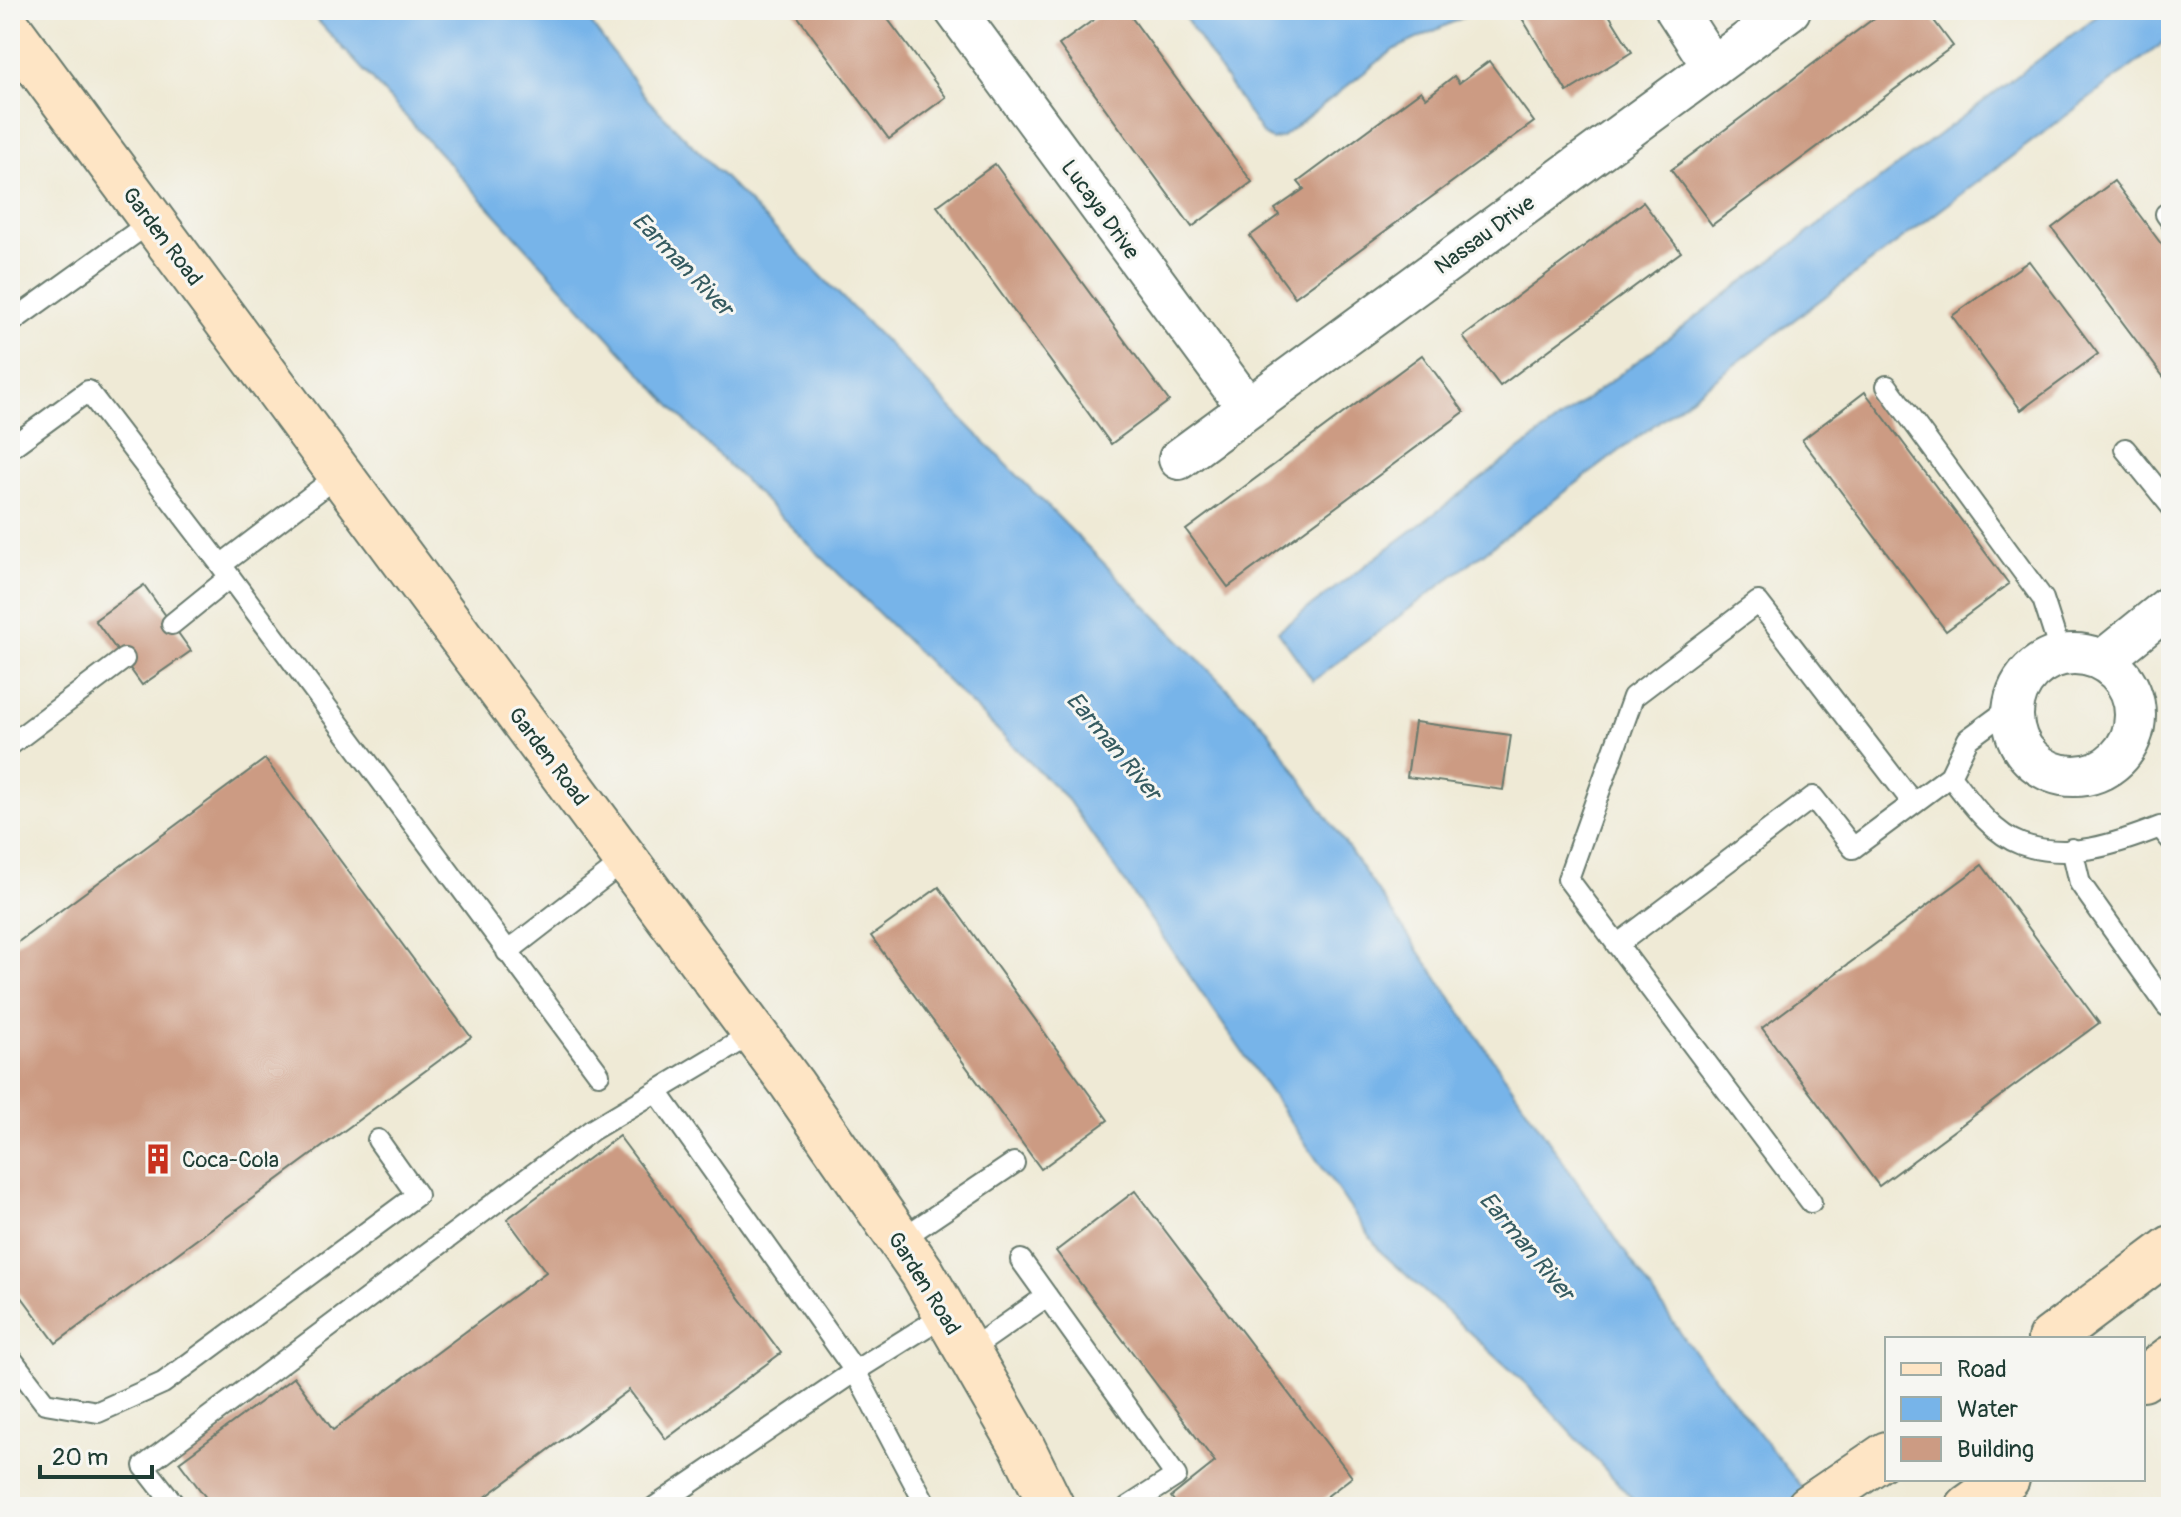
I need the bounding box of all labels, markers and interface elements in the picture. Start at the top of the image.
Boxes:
street label: Lucaya Drive [1055,154,1146,265]
street label: Garden Road [116,182,208,292]
street label: Nassau Drive [1429,189,1540,281]
water label: Earman River [626,206,742,325]
water label: Earman River [1060,686,1170,809]
street label: Garden Road [502,702,594,812]
building icon: Coca-Cola [141,1142,175,1176]
place label: Coca-Cola [182,1146,279,1174]
water label: Earman River [1473,1186,1583,1309]
street label: Garden Road [881,1227,967,1340]
legend [1885,1337,2145,1481]
text: Road [1957,1355,2007,1384]
text: Water [1957,1395,2018,1424]
scale bar [40,1429,152,1479]
text: Building [1957,1435,2034,1464]
text: 20 m [52,1443,108,1472]

